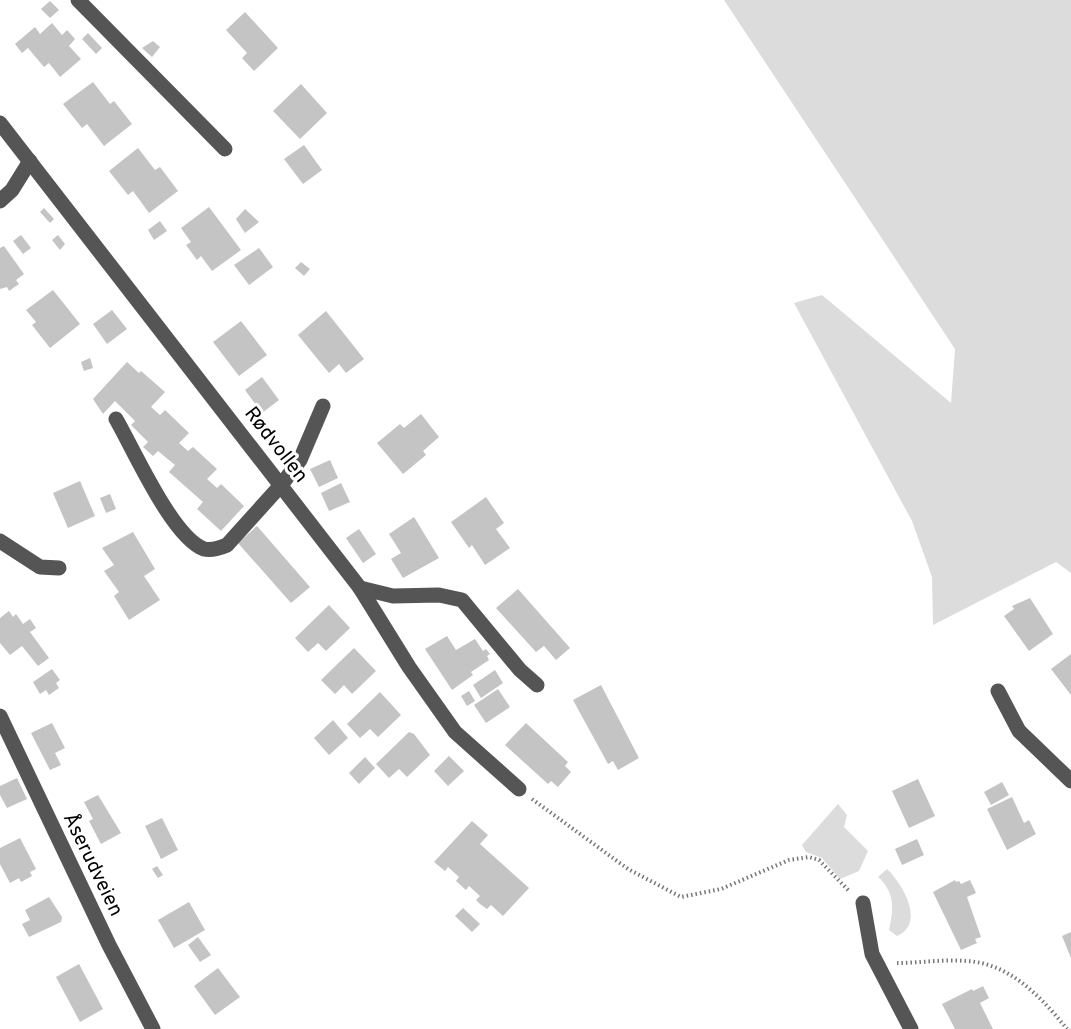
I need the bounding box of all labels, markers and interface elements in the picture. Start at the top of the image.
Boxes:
street label: Rødvollen [238,402,313,489]
street label: Åserudveien [56,808,129,921]

